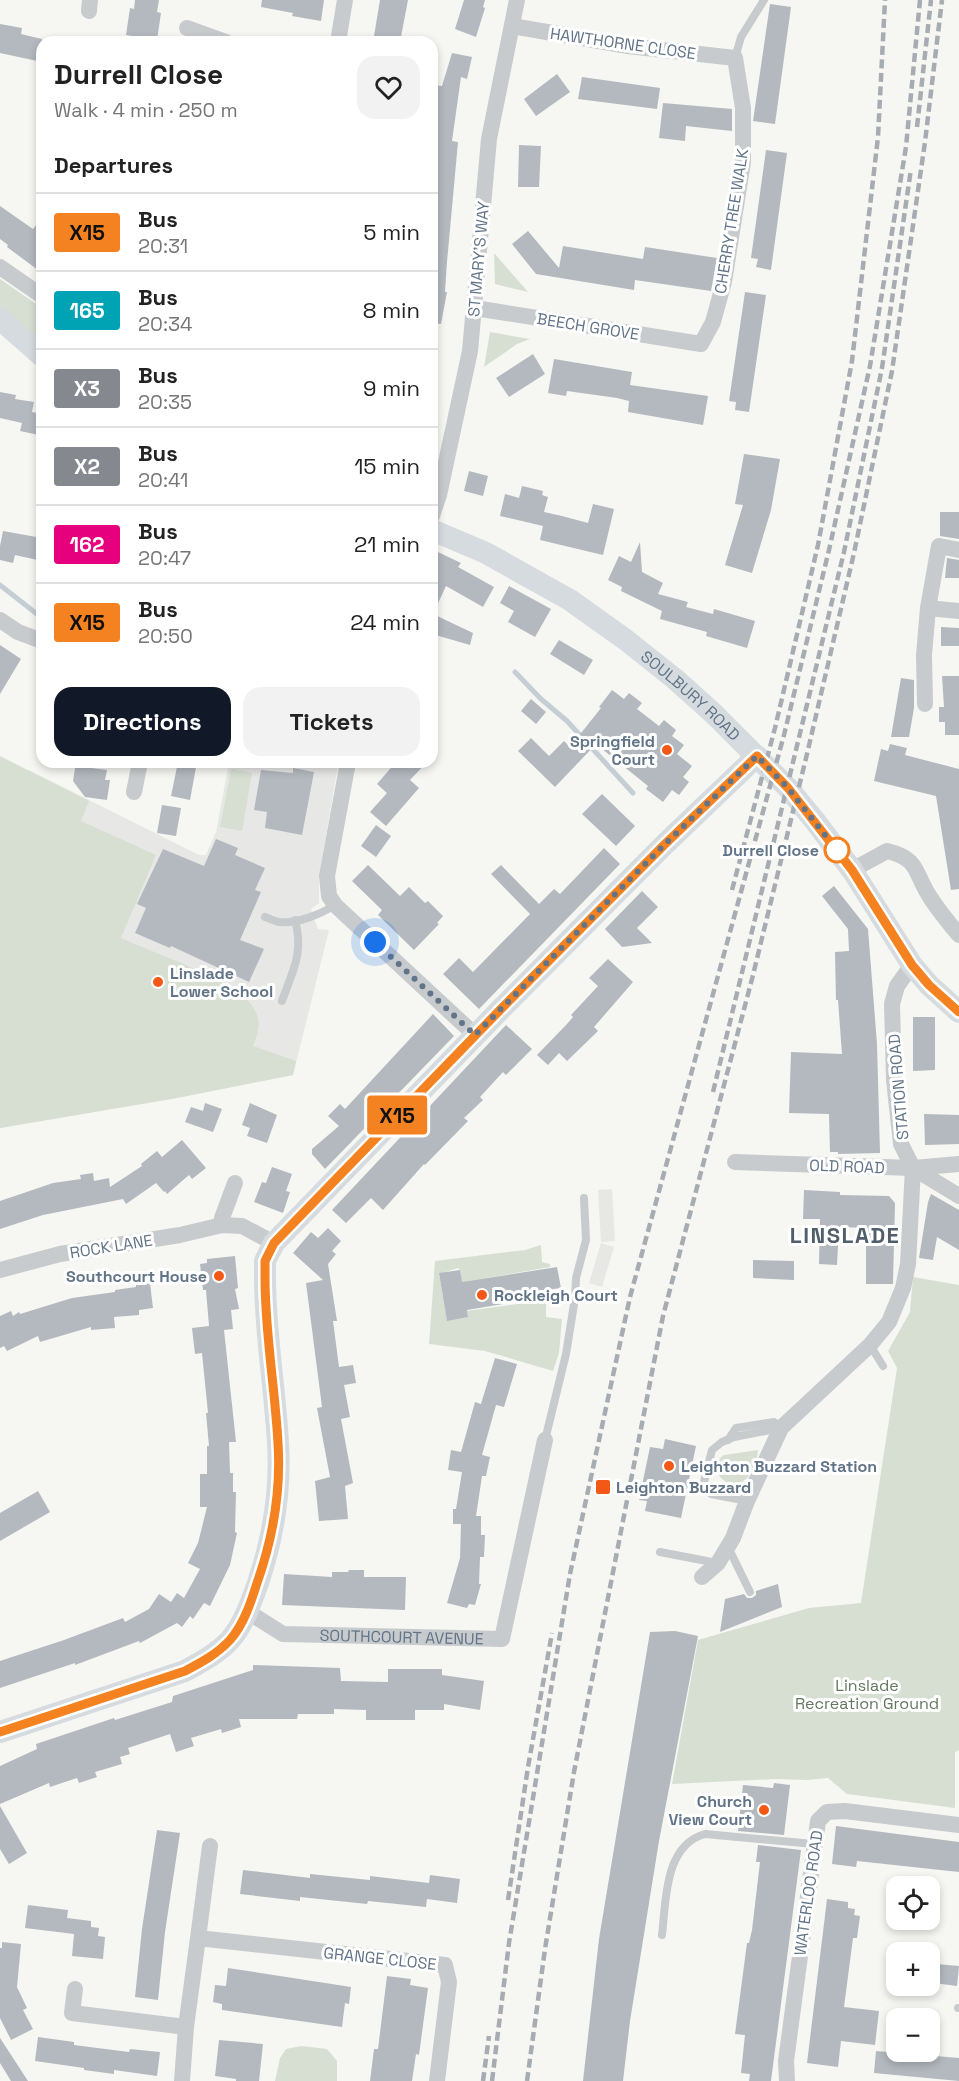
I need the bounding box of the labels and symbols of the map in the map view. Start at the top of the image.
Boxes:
street label: HAWTHORNE CLOSE [549,23,697,64]
street label: CHERRY TREE WALK [710,147,753,295]
street label: ST MARY'S WAY [463,200,494,318]
street label: BEECH GROVE [535,308,641,345]
street label: SOULBURY ROAD [636,646,745,745]
place label: Springfield Court [570,731,655,770]
marker: Springfield Court [660,743,674,757]
marker: Durrell Close [824,837,850,863]
place label: Durrell Close [722,840,819,861]
your location [360,927,390,957]
place label: Linslade Lower School [170,963,273,1002]
marker: Linslade Lower School [151,975,165,989]
street label: STATION ROAD [883,1033,914,1141]
line badge: X15 [362,1096,432,1134]
street label: OLD ROAD [809,1155,885,1178]
district label: LINSLADE [790,1221,900,1249]
street label: ROCK LANE [68,1230,154,1263]
place label: Southcourt House [66,1266,207,1287]
marker: Southcourt House [212,1269,226,1283]
place label: Rockleigh Court [494,1285,618,1306]
marker: Rockleigh Court [475,1288,489,1302]
place label: Leighton Buzzard Station [681,1456,877,1477]
marker: Leighton Buzzard Station [662,1459,676,1473]
place label: Leighton Buzzard [616,1477,751,1498]
marker: Leighton Buzzard [594,1478,612,1496]
street label: SOUTHCOURT AVENUE [319,1625,484,1650]
park label: Linslade Recreation Ground [795,1675,939,1714]
place label: Church View Court [668,1791,752,1830]
marker: Church View Court [757,1803,771,1817]
street label: WATERLOO ROAD [789,1829,828,1957]
street label: GRANGE CLOSE [323,1942,437,1975]

